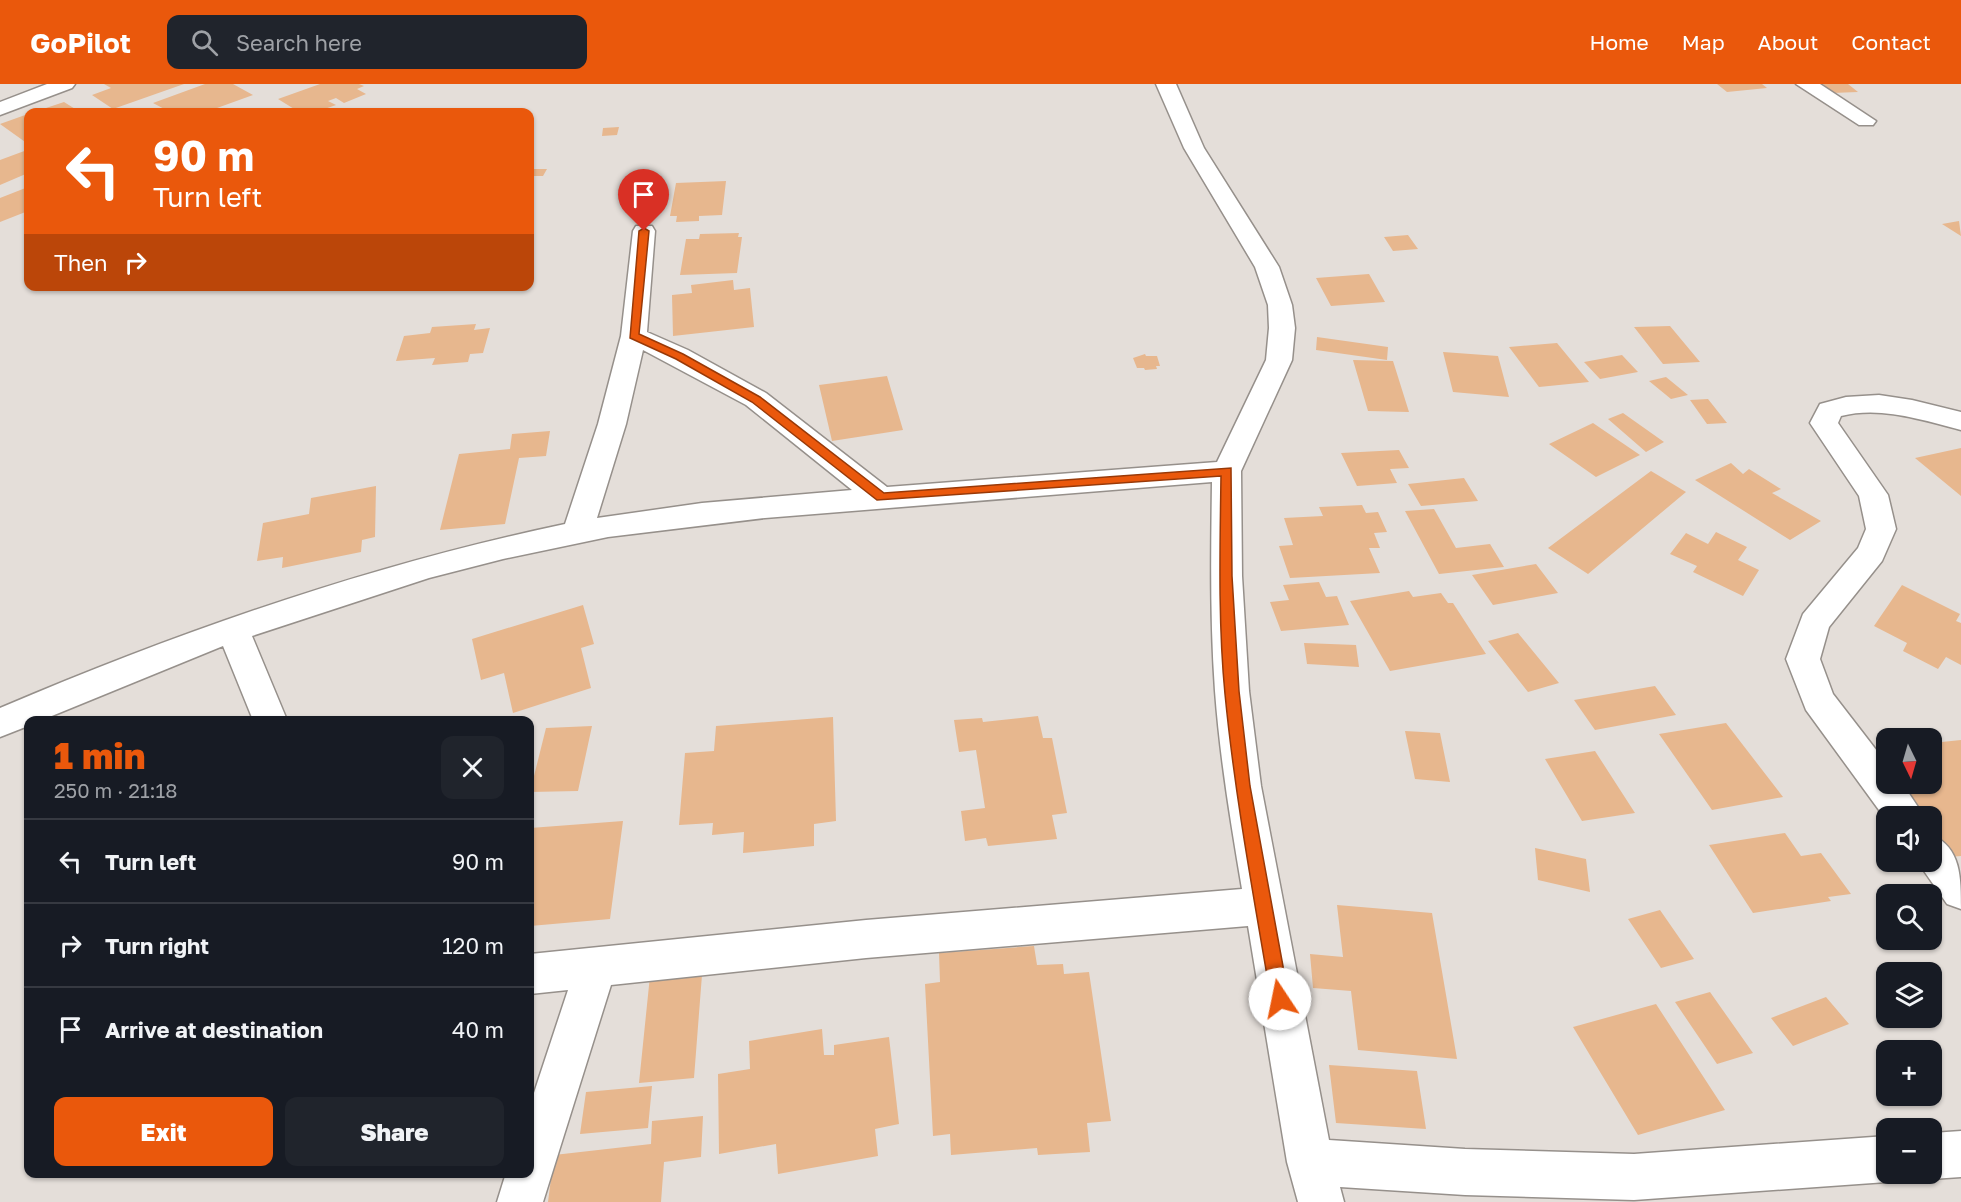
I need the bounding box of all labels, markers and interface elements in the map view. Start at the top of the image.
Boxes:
search box [167,15,587,69]
text: GoPilot [30,26,131,59]
icon: search [188,26,221,59]
text: Search here [236,29,362,56]
text: Home [1589,29,1649,55]
text: Map [1682,29,1725,55]
text: About [1758,29,1818,55]
text: Contact [1851,29,1931,55]
text: 90 m [153,130,254,180]
icon: left [54,132,132,210]
pin [618,169,669,231]
icon: arrive [627,178,660,211]
text: Turn left [153,181,262,213]
icon: right [119,246,152,279]
text: Then [54,249,107,276]
north arrow [1876,728,1942,794]
map controls [1876,728,1942,1184]
text: 1 min [54,734,145,777]
button: close [441,736,504,799]
text: 250 m · 21:18 [54,778,178,802]
button: sound [1876,806,1942,872]
icon: left [54,845,87,878]
text: Turn left [105,848,196,875]
text: 90 m [452,848,504,875]
button: search [1876,884,1942,950]
icon: right [54,929,87,962]
text: Turn right [105,932,209,959]
text: 120 m [442,932,504,959]
button: layers [1876,962,1942,1028]
position arrow [1248,967,1312,1031]
icon: arrive [54,1013,87,1046]
text: Arrive at destination [105,1016,323,1043]
text: 40 m [452,1016,504,1043]
button: + [1876,1040,1942,1106]
button: Exit [54,1097,273,1166]
button: Share [285,1097,504,1166]
button: − [1876,1118,1942,1184]

